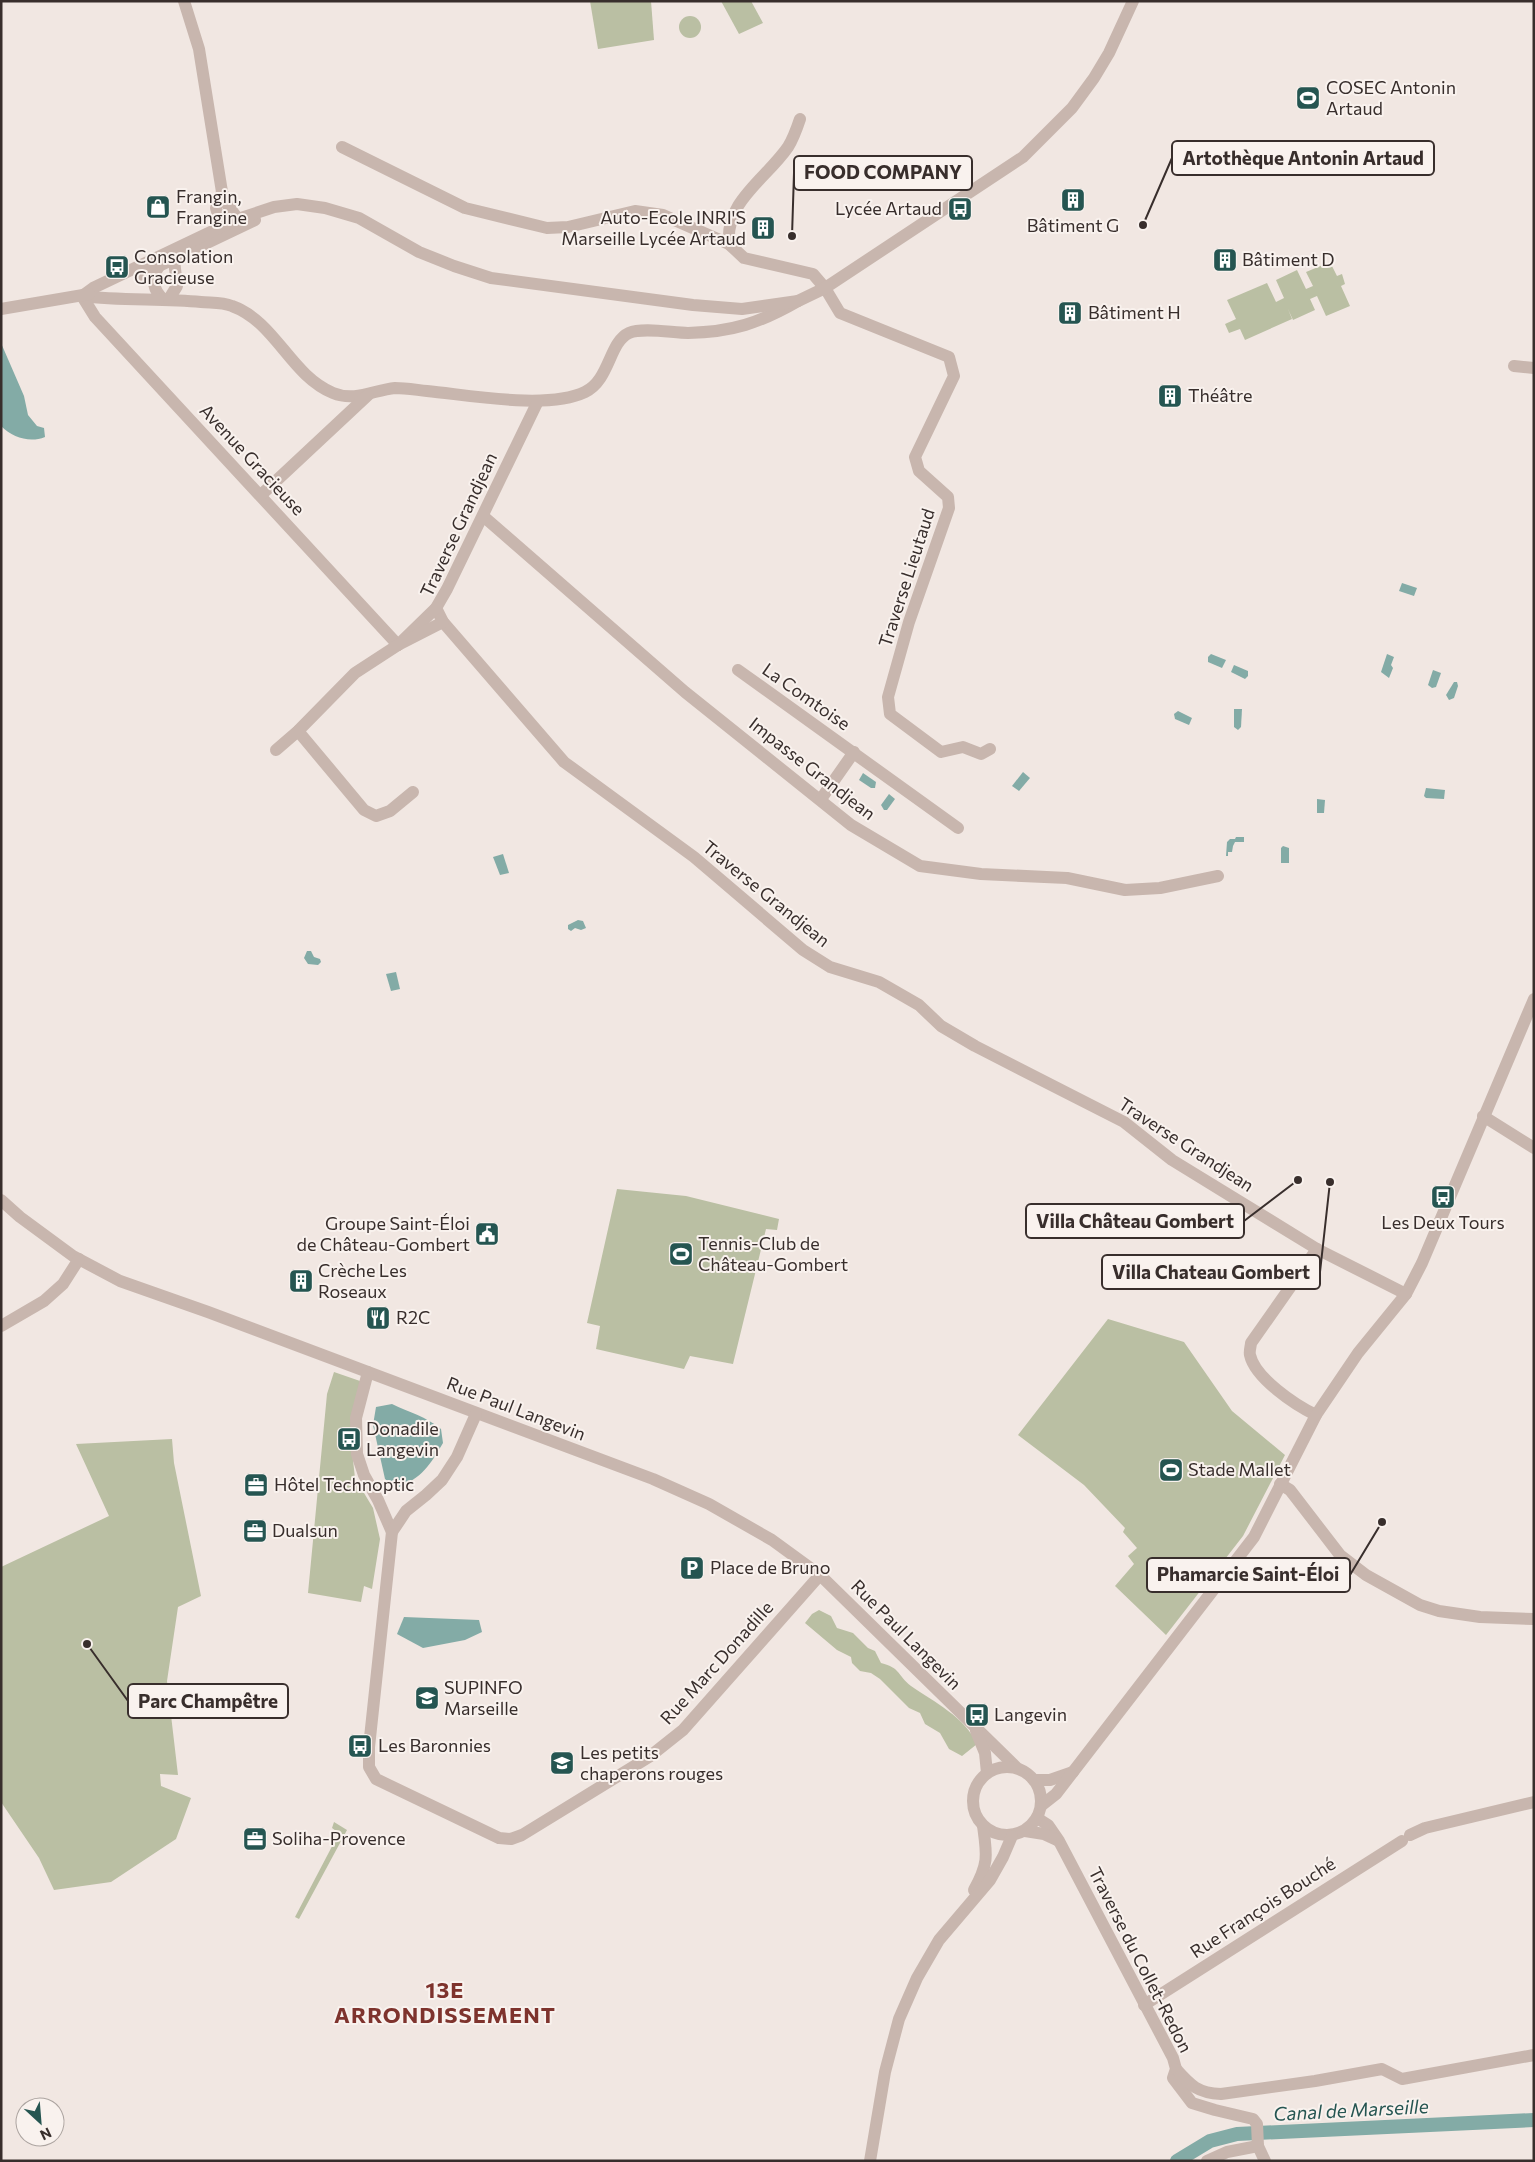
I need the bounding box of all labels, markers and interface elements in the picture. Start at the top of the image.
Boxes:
place label: COSEC Antonin Artaud [1326,76,1456,119]
sports icon: COSEC Antonin Artaud [1295,85,1321,111]
callout: Artothèque Antonin Artaud [1172,141,1434,175]
text: Artothèque Antonin Artaud [1182,146,1424,169]
callout: FOOD COMPANY [794,156,972,190]
text: FOOD COMPANY [804,160,962,183]
place label: Frangin, Frangine [176,185,247,228]
building icon: Bâtiment G [1060,187,1086,213]
shop icon: Frangin, Frangine [145,194,171,220]
bus stop icon: Lycée Artaud [947,196,973,222]
place label: Lycée Artaud [835,197,942,219]
place label: Auto-Ecole INRI'S Marseille Lycée Artaud [561,206,746,249]
place label: Bâtiment G [1027,214,1119,236]
building icon: Auto-Ecole INRI'S Marseille Lycée Artaud [750,215,776,241]
place label: Consolation Gracieuse [134,245,233,288]
building icon: Bâtiment D [1212,247,1238,273]
place label: Bâtiment D [1242,248,1335,270]
bus stop icon: Consolation Gracieuse [104,254,130,280]
building icon: Bâtiment H [1057,300,1083,326]
place label: Bâtiment H [1088,301,1181,323]
building icon: Théâtre [1157,383,1183,409]
place label: Théâtre [1188,384,1252,406]
street label: Avenue Gracieuse [196,399,310,519]
street label: Traverse Grandjean [415,449,501,600]
street label: Traverse Lieutaud [873,506,939,650]
street label: La Comtoise [758,658,855,735]
street label: Impasse Grandjean [745,712,880,824]
street label: Traverse Grandjean [699,835,834,951]
street label: Traverse Grandjean [1115,1092,1258,1196]
bus stop icon: Les Deux Tours [1430,1184,1456,1210]
callout: Villa Château Gombert [1026,1204,1244,1238]
text: Villa Château Gombert [1036,1209,1234,1232]
place label: Les Deux Tours [1381,1211,1505,1233]
place label: Groupe Saint-Éloi de Château-Gombert [297,1212,470,1255]
public building icon: Groupe Saint-Éloi de Château-Gombert [474,1221,500,1247]
place label: Tennis-Club de Château-Gombert [698,1232,848,1275]
sports icon: Tennis-Club de Château-Gombert [668,1241,694,1267]
callout: Villa Chateau Gombert [1102,1255,1320,1289]
place label: Crèche Les Roseaux [318,1259,407,1302]
text: Villa Chateau Gombert [1112,1260,1310,1283]
building icon: Crèche Les Roseaux [288,1268,314,1294]
restaurant icon: R2C [365,1305,391,1331]
place label: R2C [396,1306,430,1328]
street label: Rue Paul Langevin [444,1371,589,1445]
place label: Donadile Langevin [366,1417,439,1460]
bus stop icon: Donadile Langevin [336,1426,362,1452]
sports icon: Stade Mallet [1158,1457,1184,1483]
place label: Stade Mallet [1188,1458,1291,1480]
office icon: Hôtel Technoptic [243,1472,269,1498]
place label: Hôtel Technoptic [274,1473,414,1495]
office icon: Dualsun [242,1518,268,1544]
place label: Dualsun [272,1519,338,1541]
parking icon: Place de Bruno [679,1555,705,1581]
place label: Place de Bruno [710,1556,830,1578]
callout: Phamarcie Saint-Éloi [1147,1558,1350,1592]
text: Phamarcie Saint-Éloi [1157,1562,1339,1585]
street label: Rue Paul Langevin [847,1575,966,1694]
street label: Rue Marc Donadille [655,1596,777,1728]
place label: SUPINFO Marseille [444,1676,523,1719]
callout: Parc Champêtre [128,1684,288,1718]
school or university icon: SUPINFO Marseille [414,1685,440,1711]
text: Parc Champêtre [138,1689,278,1712]
bus stop icon: Langevin [964,1702,990,1728]
place label: Langevin [994,1703,1067,1725]
bus stop icon: Les Baronnies [347,1733,373,1759]
place label: Les Baronnies [378,1734,491,1756]
place label: Les petits chaperons rouges [580,1741,723,1784]
school or university icon: Les petits chaperons rouges [549,1750,575,1776]
office icon: Soliha-Provence [242,1826,268,1852]
place label: Soliha-Provence [272,1827,406,1849]
street label: Rue François Bouché [1186,1852,1339,1962]
street label: Traverse du Collet-Redon [1084,1863,1197,2056]
district label: 13E ARRONDISSEMENT [334,1976,556,2028]
water label: Canal de Marseille [1273,2094,1429,2125]
north arrow [15,2097,65,2147]
text: N [37,2124,54,2144]

